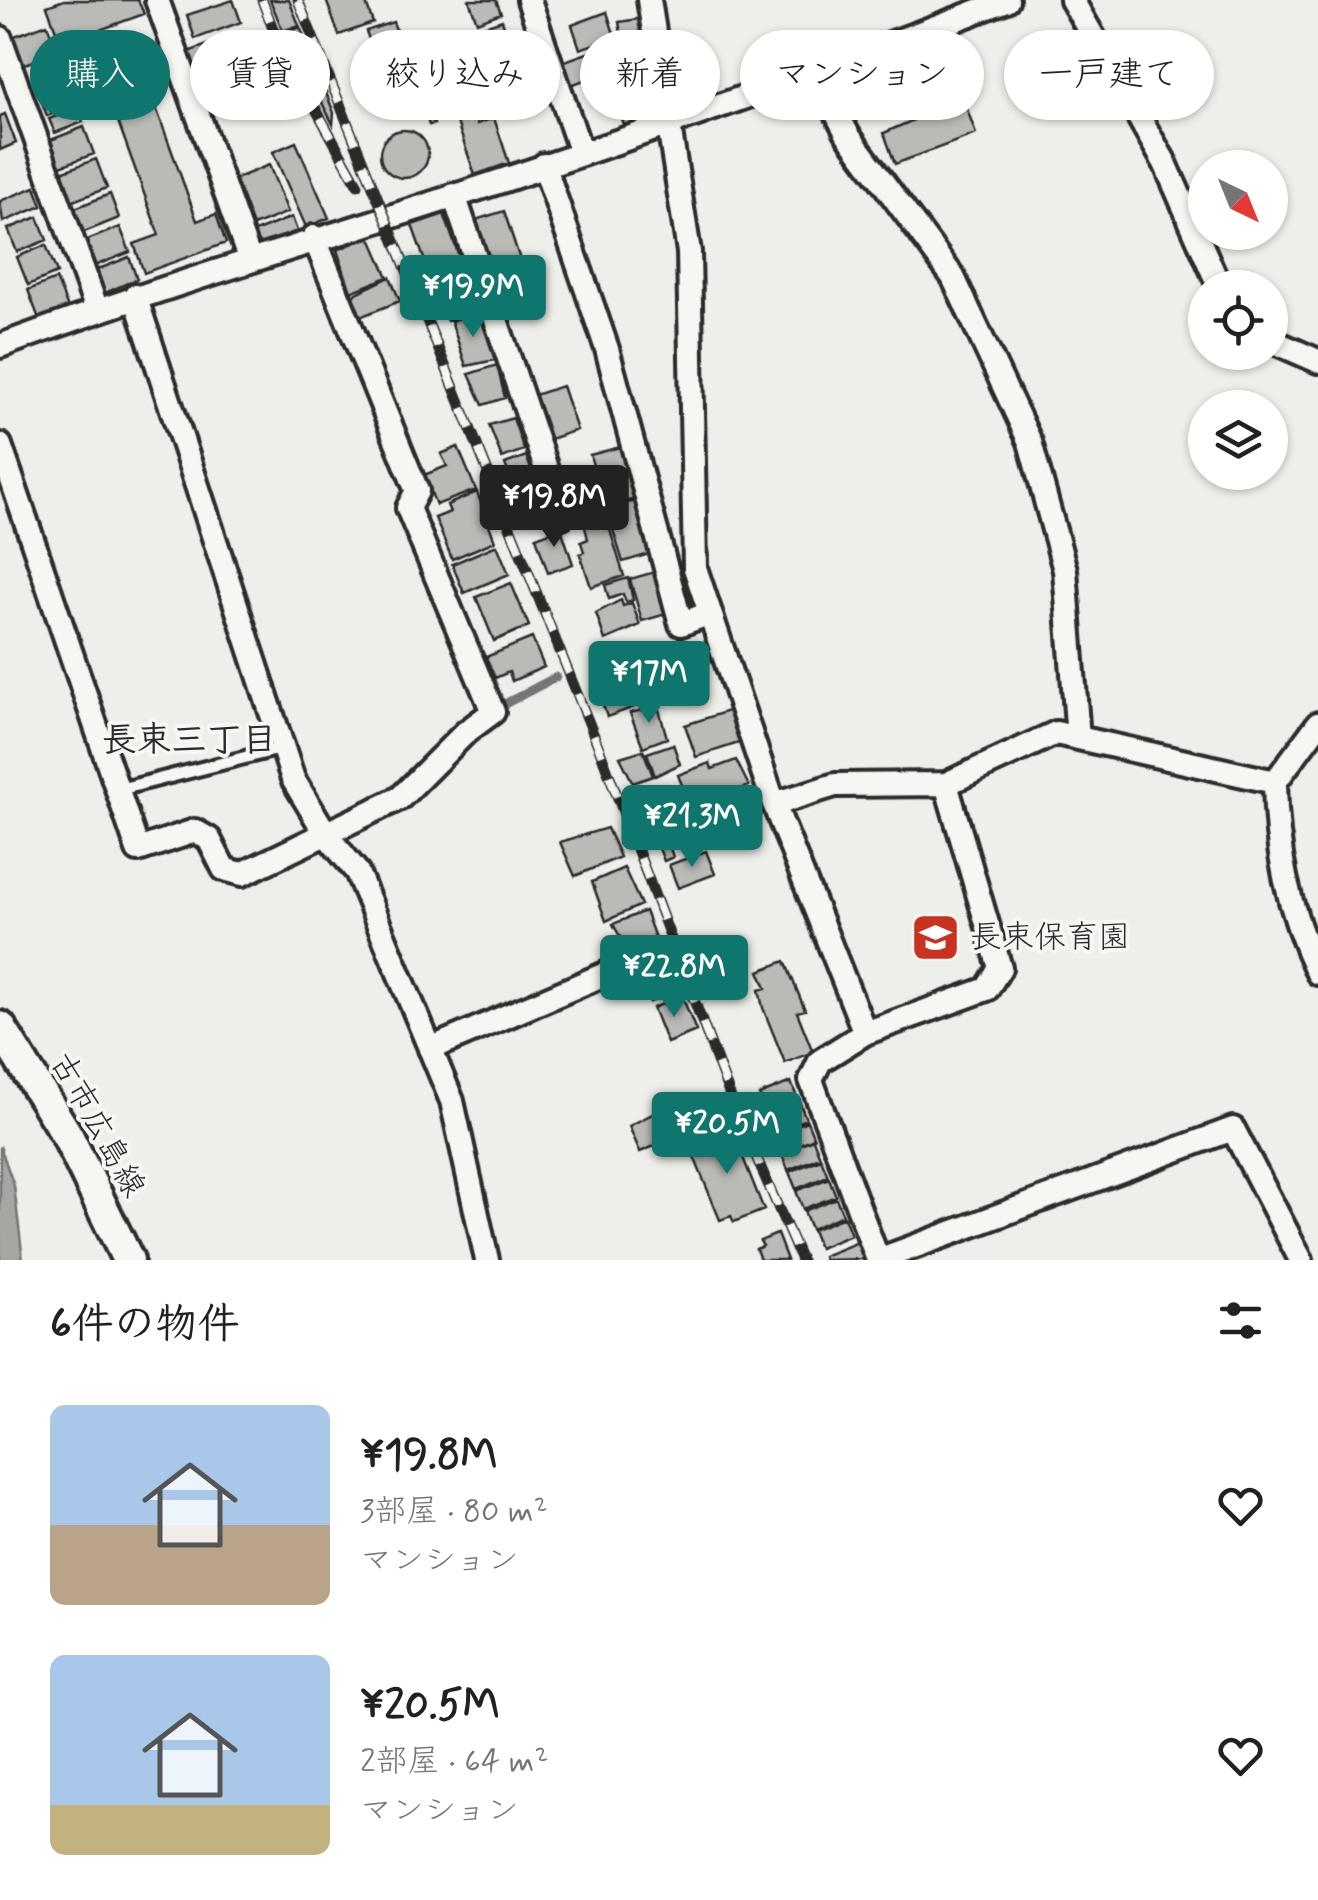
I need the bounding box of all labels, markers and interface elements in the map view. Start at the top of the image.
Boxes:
chip: 購入 [30,30,170,120]
chip: 賃貸 [190,30,330,120]
chip: 絞り込み [350,30,560,120]
chip: 新着 [580,30,720,120]
chip: マンション [740,30,984,120]
chip: 一戸建て [1004,30,1214,120]
north arrow [1188,150,1288,250]
map controls [1188,150,1288,490]
pin: ¥19.9M [392,255,554,340]
text: ¥19.9M [422,266,524,308]
button: locate [1188,270,1288,370]
button: layers [1188,390,1288,490]
pin: ¥19.8M [473,465,635,550]
text: ¥19.8M [502,476,606,518]
pin: ¥17M [590,641,708,726]
text: ¥17M [611,652,687,694]
district label: 長束三丁目 [101,718,277,764]
pin: ¥21.3M [611,785,773,870]
text: ¥21.3M [643,796,741,838]
school or university icon: 長束保育園 [909,912,961,964]
place label: 長束保育園 [970,917,1130,959]
pin: ¥22.8M [593,935,755,1020]
text: ¥22.8M [622,946,726,988]
street label: 古市広島線 [40,1045,154,1205]
pin: ¥20.5M [646,1092,808,1177]
text: ¥20.5M [674,1103,780,1145]
icon: filters [1213,1293,1268,1348]
text: 6件の物件 [50,1298,240,1353]
text: ¥19.8M [360,1429,497,1484]
icon: home [130,1445,250,1565]
icon: heart [1213,1478,1268,1533]
text: 3部屋 · 80 m² [360,1491,548,1533]
text: マンション [360,1540,519,1582]
text: ¥20.5M [360,1679,500,1734]
icon: home [130,1695,250,1815]
icon: heart [1213,1728,1268,1783]
text: 2部屋 · 64 m² [360,1741,548,1783]
text: マンション [360,1790,519,1832]

